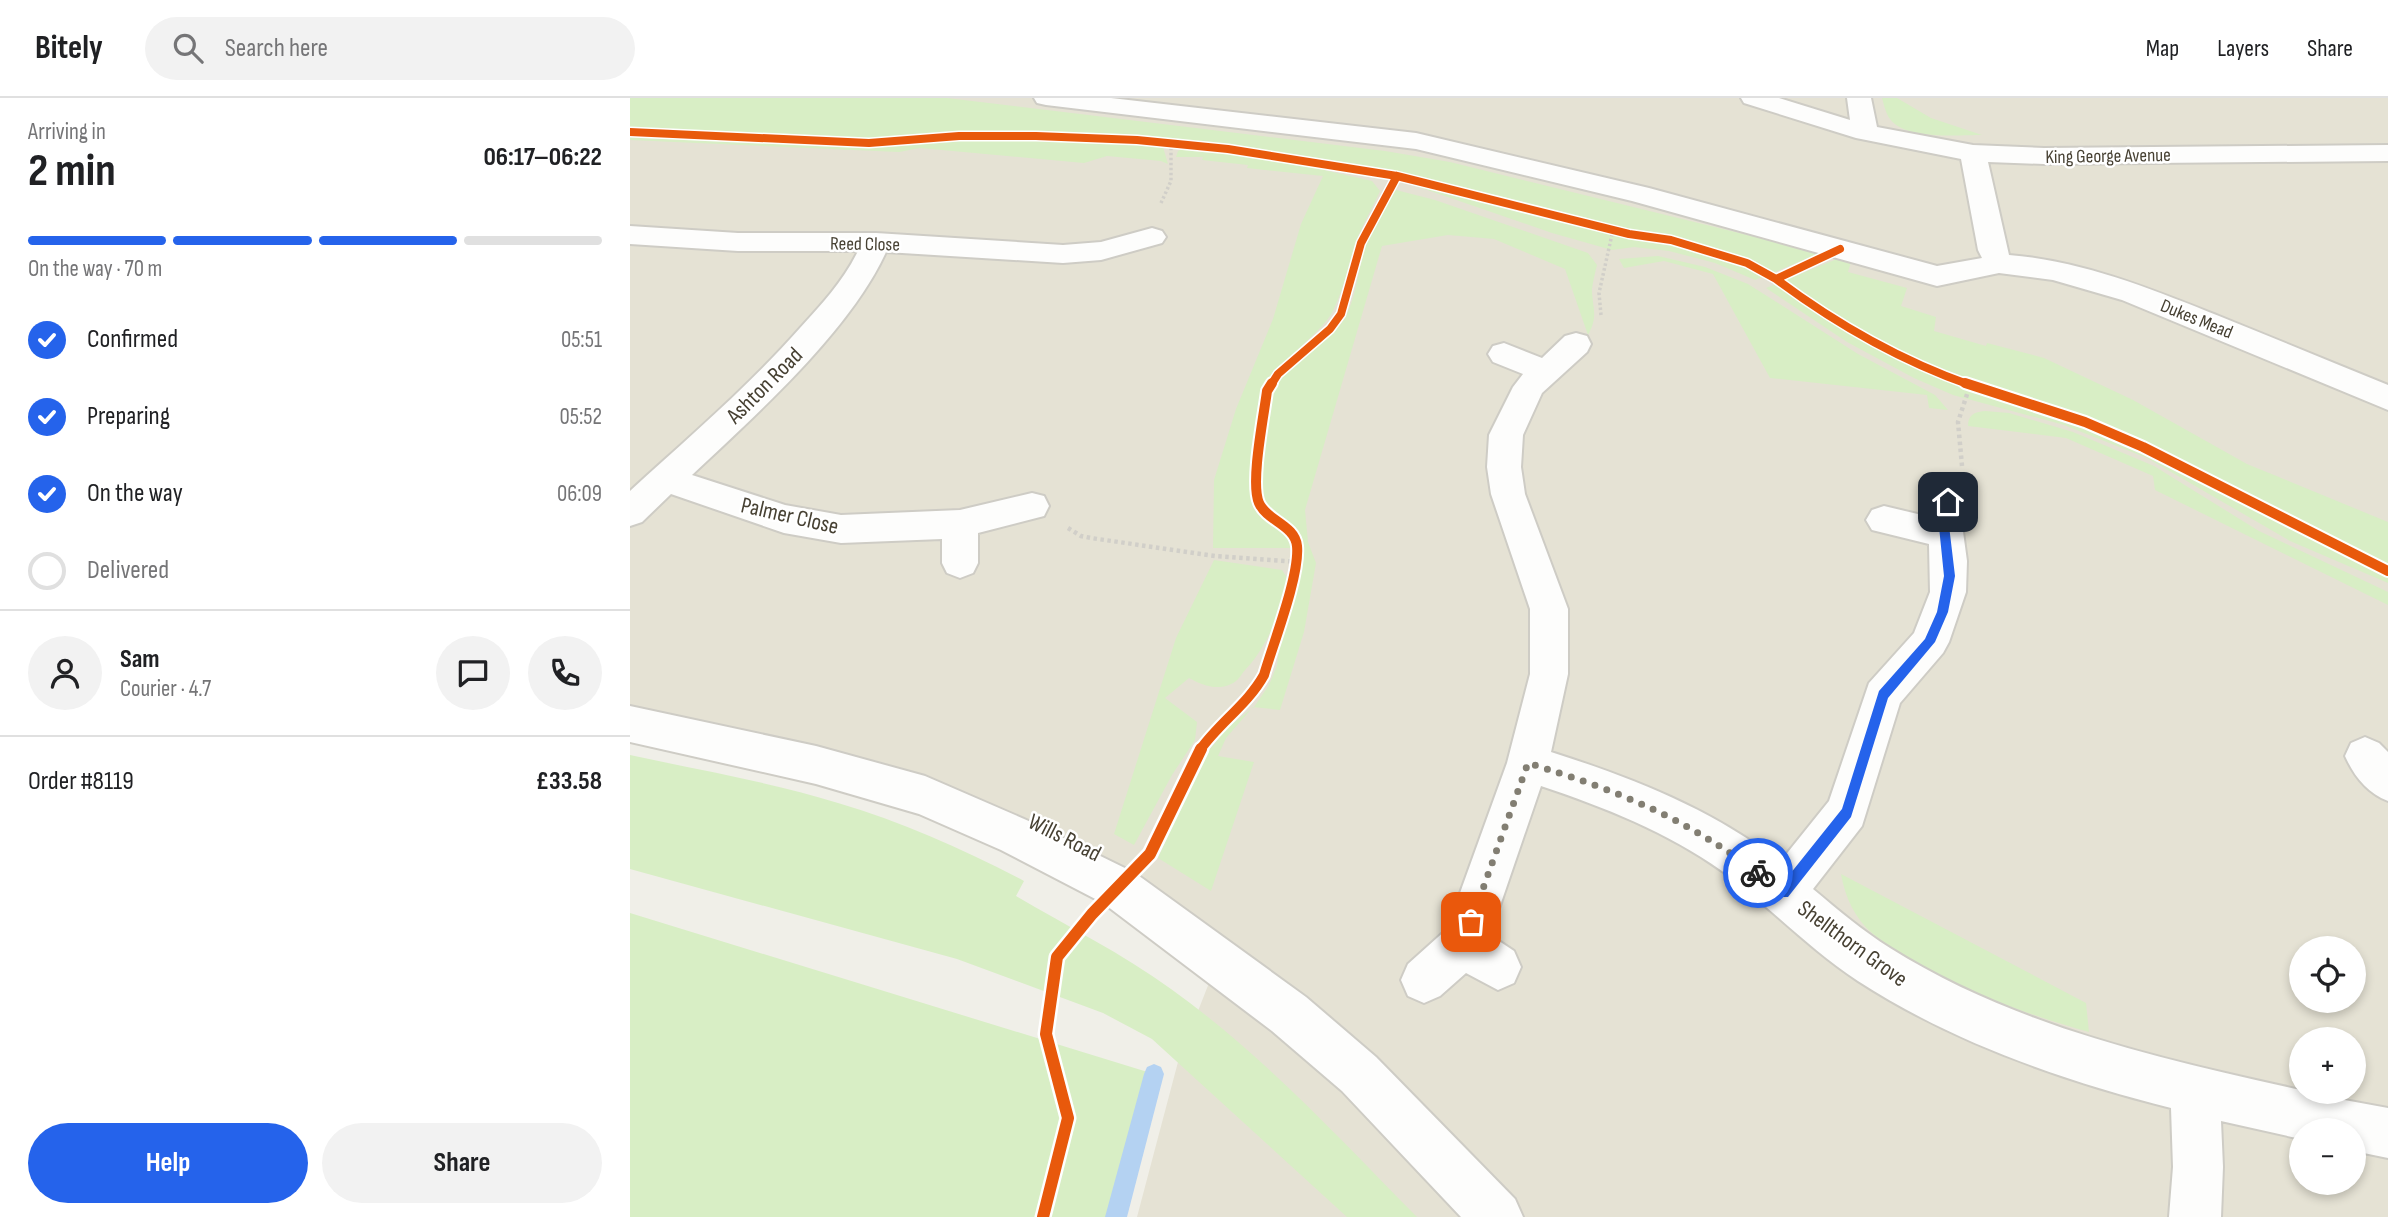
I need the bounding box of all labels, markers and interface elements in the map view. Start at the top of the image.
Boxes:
search box [145,17,635,80]
text: Bitely [35,28,103,68]
icon: search [169,29,207,67]
text: Search here [225,33,328,64]
text: Map [2146,34,2179,63]
text: Layers [2217,34,2269,63]
text: Share [2307,34,2353,63]
text: Arriving in [28,118,106,146]
text: 06:17–06:22 [483,142,602,173]
text: 2 min [28,144,116,199]
street label: King George Avenue [2045,144,2171,169]
street label: Reed Close [830,232,900,257]
text: On the way · 70 m [28,255,162,283]
street label: Dukes Mead [2157,295,2236,344]
icon: check [28,321,66,359]
text: Confirmed [87,324,178,355]
text: 05:51 [561,326,602,354]
street label: Ashton Road [720,342,809,430]
icon: check [28,398,66,436]
text: Preparing [87,401,170,432]
text: 05:52 [559,403,602,431]
pin [1918,472,1978,532]
icon: check [28,475,66,513]
text: On the way [87,478,183,509]
text: 06:09 [557,480,602,508]
icon: home [1929,483,1967,521]
street label: Palmer Close [738,491,841,541]
text: Delivered [87,555,169,586]
button: person [28,636,102,710]
button: chat [436,636,510,710]
button: phone [528,636,602,710]
text: Sam [120,644,160,675]
text: Courier · 4.7 [120,675,211,703]
text: Order #8119 [28,766,134,797]
text: £33.58 [536,766,602,797]
street label: Wills Road [1023,808,1106,868]
courier [1723,838,1793,908]
icon: bike [1739,854,1777,892]
pin [1441,892,1501,952]
street label: Shellthorn Grove [1792,895,1913,993]
icon: bag [1452,903,1490,941]
map controls [2289,936,2366,1195]
button: locate [2289,936,2366,1013]
button: + [2289,1027,2366,1104]
button: − [2289,1118,2366,1195]
button: Help [28,1123,308,1203]
button: Share [322,1123,602,1203]

